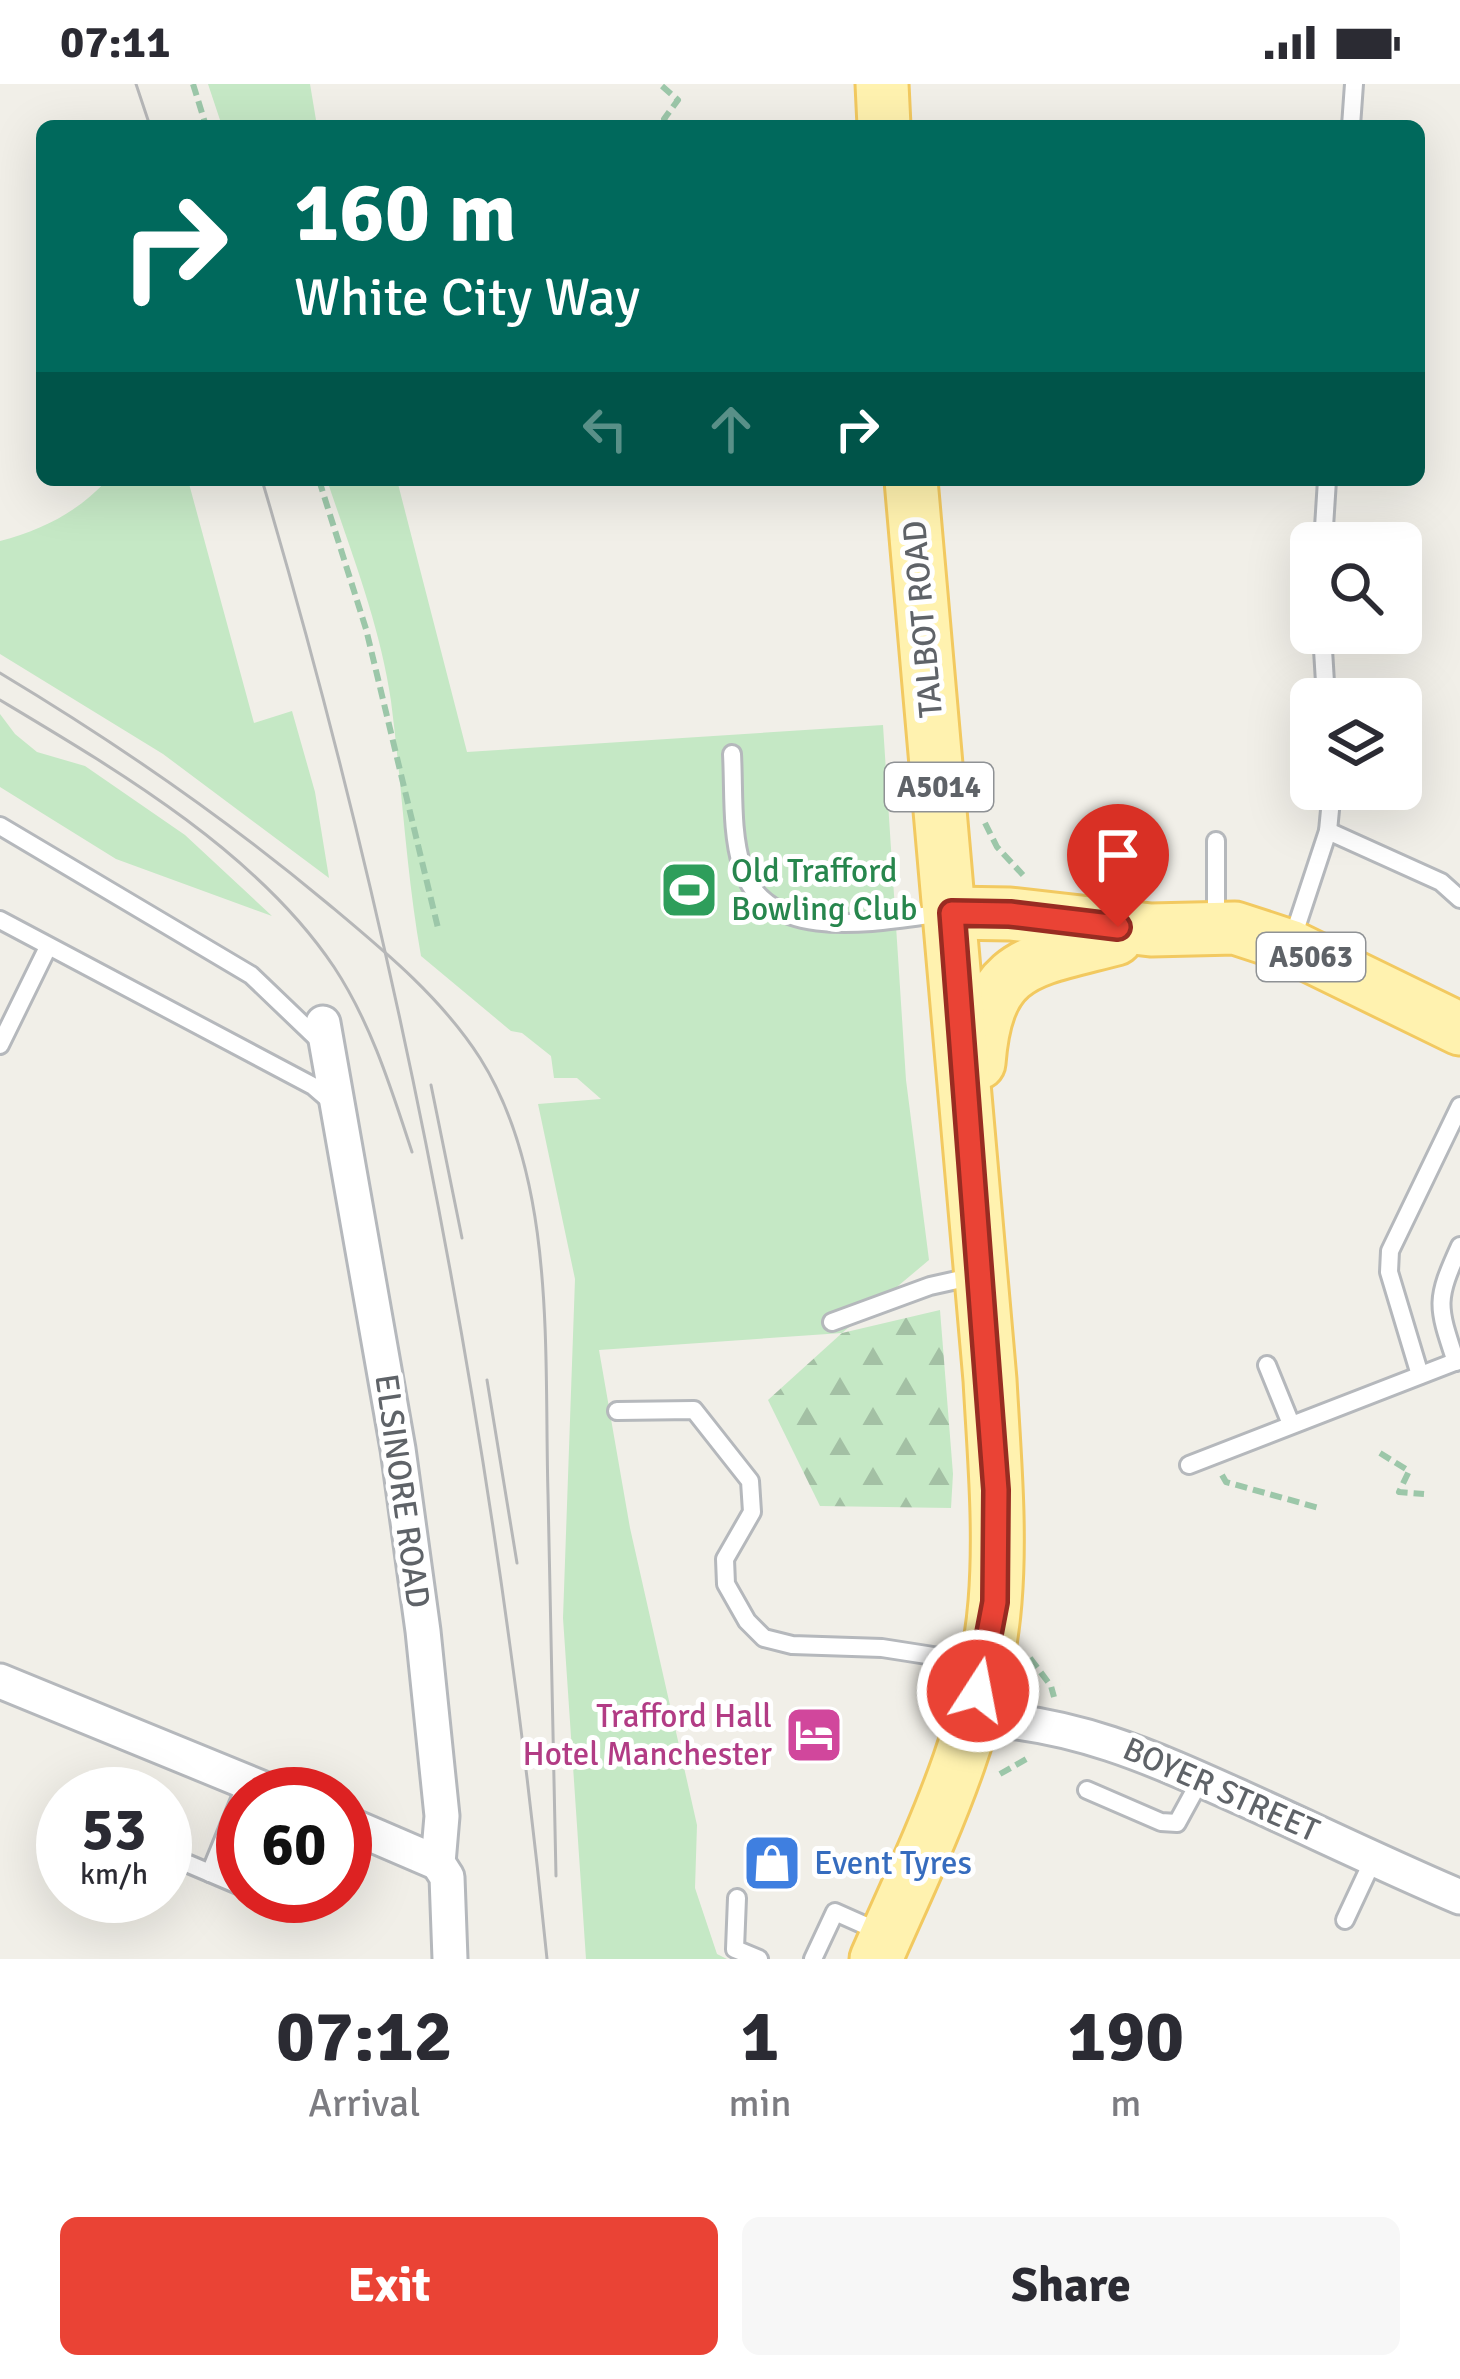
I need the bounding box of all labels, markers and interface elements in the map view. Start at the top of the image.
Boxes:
text: 07:11 [60,15,170,70]
text: 160 m [294,161,516,265]
icon: right [96,168,252,324]
text: White City Way [294,264,640,331]
icon: left [572,396,638,462]
icon: ahead [698,396,764,462]
icon: right [824,396,890,462]
street label: TALBOT ROAD [894,519,952,719]
map controls [1290,522,1422,810]
button: search [1290,522,1422,654]
button: layers [1290,678,1422,810]
road number: A5014 [885,763,993,811]
pin [1067,804,1169,927]
icon: arrive [1085,822,1151,888]
place label: Old Trafford Bowling Club [731,851,918,930]
sports icon: Old Trafford Bowling Club [658,859,720,921]
road number: A5063 [1257,933,1365,981]
street label: ELSINORE ROAD [365,1371,439,1611]
position arrow [915,1628,1041,1754]
place label: Trafford Hall Hotel Manchester [522,1696,772,1775]
hotel icon: Trafford Hall Hotel Manchester [783,1704,845,1766]
street label: BOYER STREET [1117,1728,1325,1852]
speed limit sign: 60 [216,1767,372,1923]
text: 53 [82,1793,146,1867]
shop icon: Event Tyres [741,1832,803,1894]
place label: Event Tyres [814,1843,972,1884]
text: km/h [80,1856,148,1893]
text: 07:12 [276,1992,453,2081]
text: 1 [741,1992,779,2081]
text: 190 [1067,1992,1184,2081]
text: Arrival [308,2079,420,2127]
text: min [729,2079,792,2127]
text: m [1110,2079,1141,2127]
button: Exit [60,2217,718,2355]
button: Share [742,2217,1400,2355]

